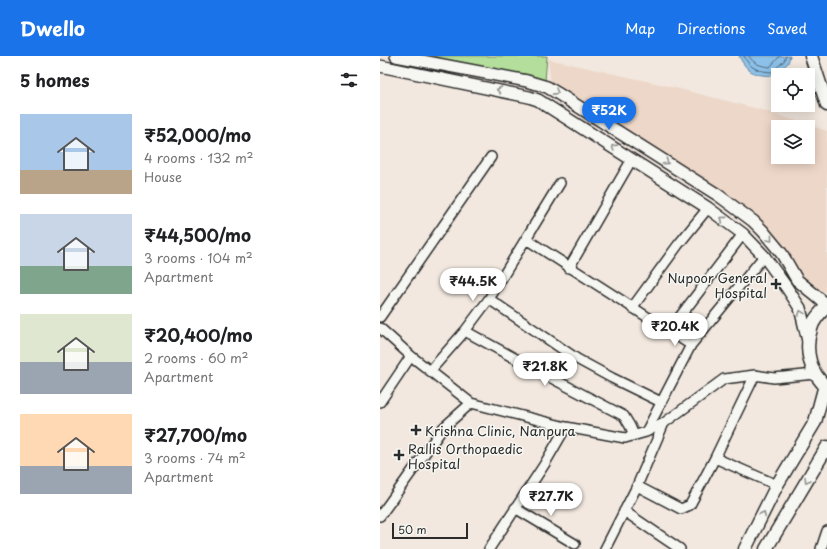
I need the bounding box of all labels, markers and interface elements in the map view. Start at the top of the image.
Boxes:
text: Dwello [20,14,85,42]
text: Map [625,18,655,39]
text: Directions [677,18,745,39]
text: Saved [767,18,807,39]
text: 5 homes [20,67,90,93]
map controls [771,68,815,164]
button: locate [771,68,815,112]
icon: filters [338,69,360,91]
one-way arrow [496,86,502,94]
one-way arrow [552,88,559,95]
pin: ₹52K [585,97,633,131]
text: ₹52K [591,100,627,119]
button: layers [771,120,815,164]
text: ₹52,000/mo [144,122,251,148]
icon: home [52,130,100,178]
one-way arrow [611,145,618,152]
text: 4 rooms · 132 m² [144,148,254,167]
one-way arrow [662,157,669,165]
text: House [144,167,182,186]
one-way arrow [720,217,727,224]
text: ₹44,500/mo [144,222,251,248]
icon: home [52,230,100,278]
one-way arrow [765,234,772,241]
text: 3 rooms · 104 m² [144,248,253,267]
text: Apartment [144,267,213,286]
pin: ₹44.5K [440,268,506,302]
place label: Nupoor General Hospital [668,268,767,302]
text: ₹44.5K [449,271,497,290]
marker: Nupoor General Hospital [770,278,782,290]
one-way arrow [798,310,806,317]
pin: ₹20.4K [642,313,708,347]
text: ₹20.4K [651,316,699,335]
text: ₹20,400/mo [144,322,252,348]
icon: home [52,330,100,378]
text: 2 rooms · 60 m² [144,348,249,367]
pin: ₹21.8K [512,353,578,387]
text: ₹21.8K [522,356,568,375]
text: Apartment [144,367,213,386]
place label: Krishna Clinic, Nanpura [425,421,575,440]
text: ₹27,700/mo [144,422,247,448]
marker: Krishna Clinic, Nanpura [410,424,422,436]
icon: home [52,430,100,478]
place label: Rallis Orthopaedic Hospital [408,439,523,473]
text: 3 rooms · 74 m² [144,448,246,467]
marker: Rallis Orthopaedic Hospital [393,449,405,461]
text: Apartment [144,467,213,486]
one-way arrow [804,476,811,483]
pin: ₹27.7K [518,483,584,517]
text: ₹27.7K [528,486,574,505]
one-way arrow [758,511,765,519]
scale bar [392,521,468,540]
text: 50 m [398,521,427,538]

